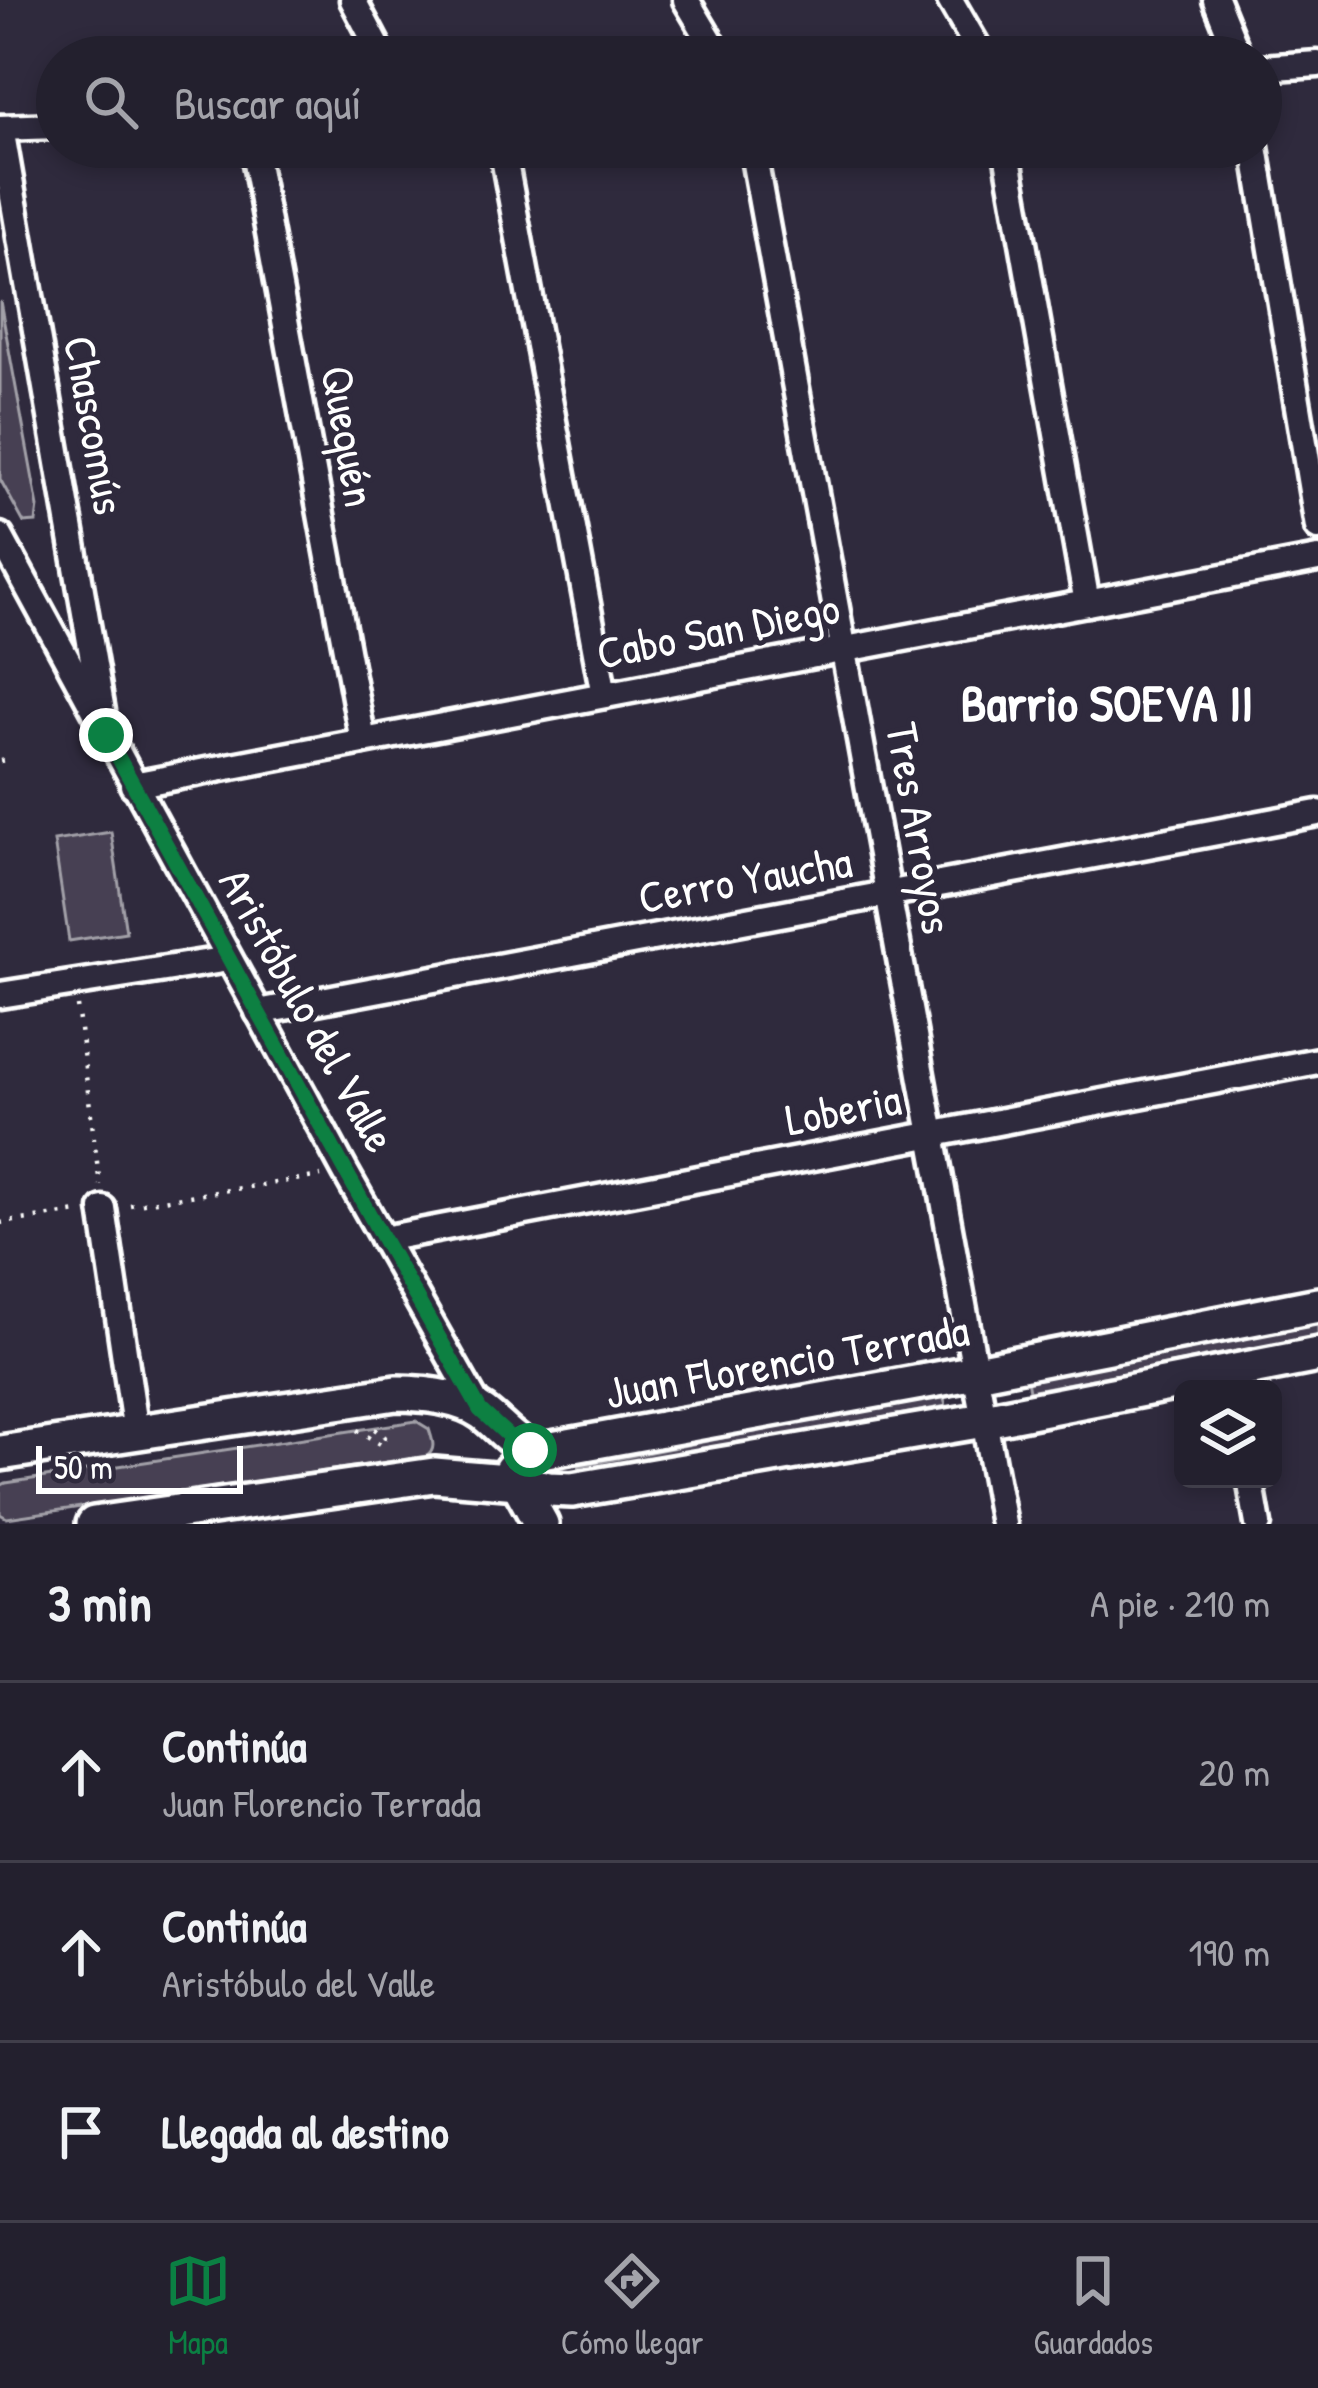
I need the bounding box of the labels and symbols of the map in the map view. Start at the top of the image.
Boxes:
street label: Chascomús [50,331,141,519]
street label: Quequén [307,360,392,511]
street label: Cabo San Diego [591,576,844,683]
district label: Barrio SOEVA II [961,668,1253,737]
route end [79,708,133,762]
street label: Tres Arroyos [872,718,969,938]
street label: Cerro Yaucha [634,830,856,927]
street label: Aristóbulo del Valle [205,857,412,1163]
street label: Loberia [780,1067,906,1150]
street label: Juan Florencio Terrada [600,1299,973,1422]
route start [503,1423,557,1477]
scale bar [36,1440,243,1493]

